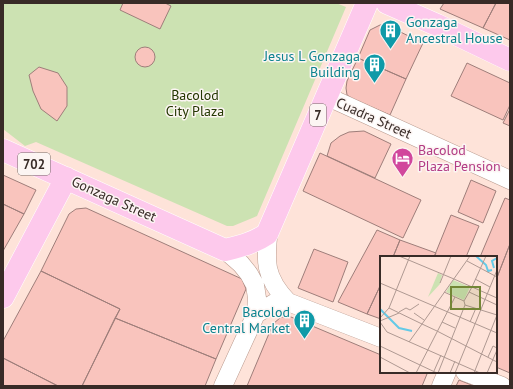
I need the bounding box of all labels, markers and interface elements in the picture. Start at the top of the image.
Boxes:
place label: Gonzaga Ancestral House [406,13,503,47]
building icon: Gonzaga Ancestral House [378,17,404,50]
place label: Jesus L Gonzaga Building [263,47,360,81]
building icon: Jesus L Gonzaga Building [362,51,388,84]
park label: Bacolod City Plaza [166,86,224,120]
street label: Cuadra Street [333,93,415,143]
road number: 7 [310,104,326,126]
place label: Bacolod Plaza Pension [418,141,501,175]
hotel icon: Bacolod Plaza Pension [390,145,416,178]
road number: 702 [18,153,50,175]
street label: Gonzaga Street [69,172,159,226]
inset map [380,256,497,373]
place label: Bacolod Central Market [202,303,290,337]
building icon: Bacolod Central Market [292,307,318,340]

